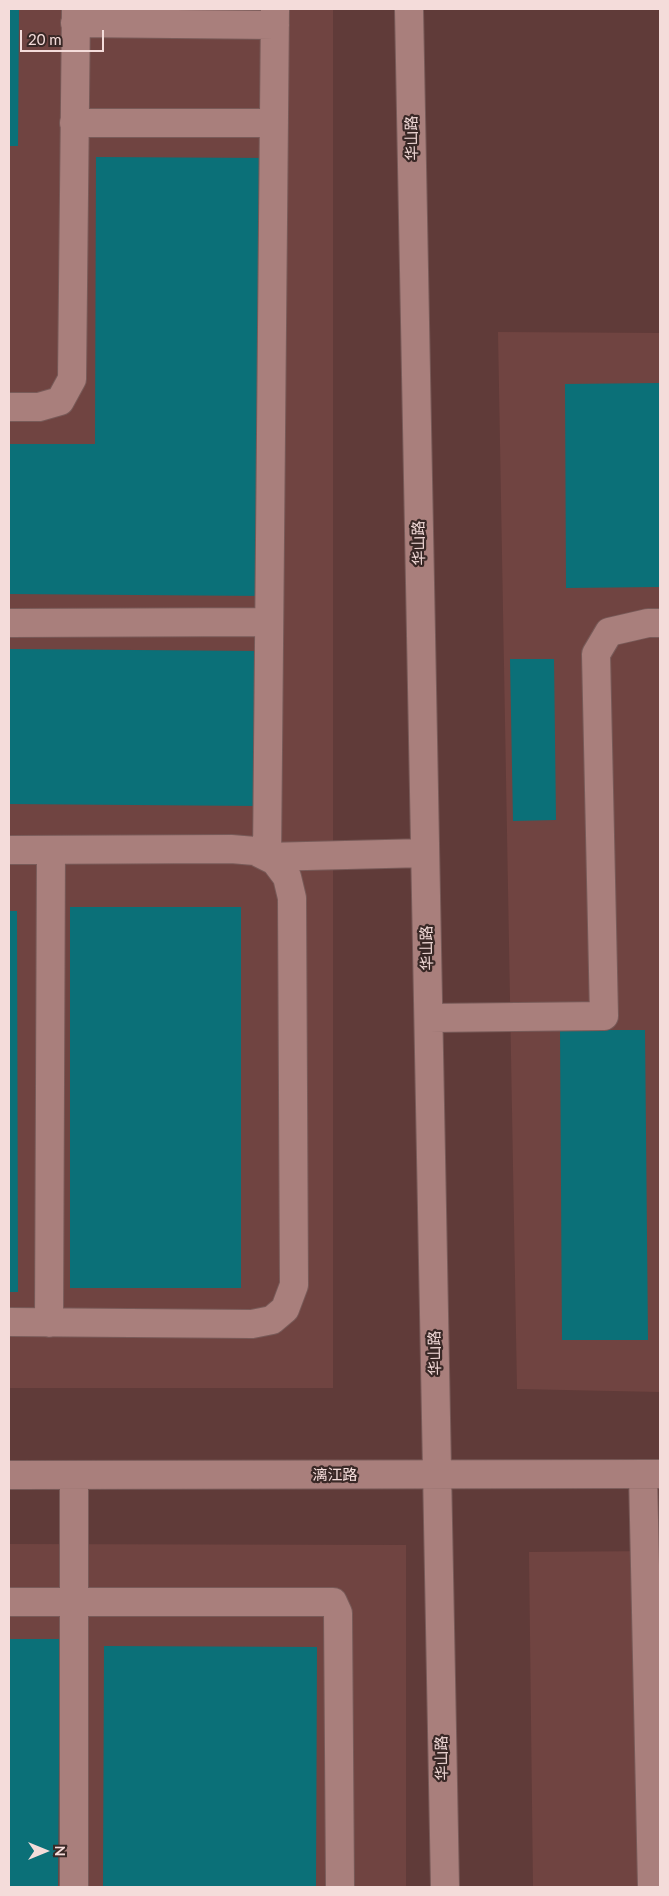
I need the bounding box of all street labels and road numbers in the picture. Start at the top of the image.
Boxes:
street label: 华山路 [403,115,421,161]
street label: 华山路 [410,520,428,566]
street label: 华山路 [418,925,436,971]
street label: 华山路 [426,1330,444,1376]
street label: 漓江路 [313,1466,357,1484]
street label: 华山路 [433,1735,451,1781]

